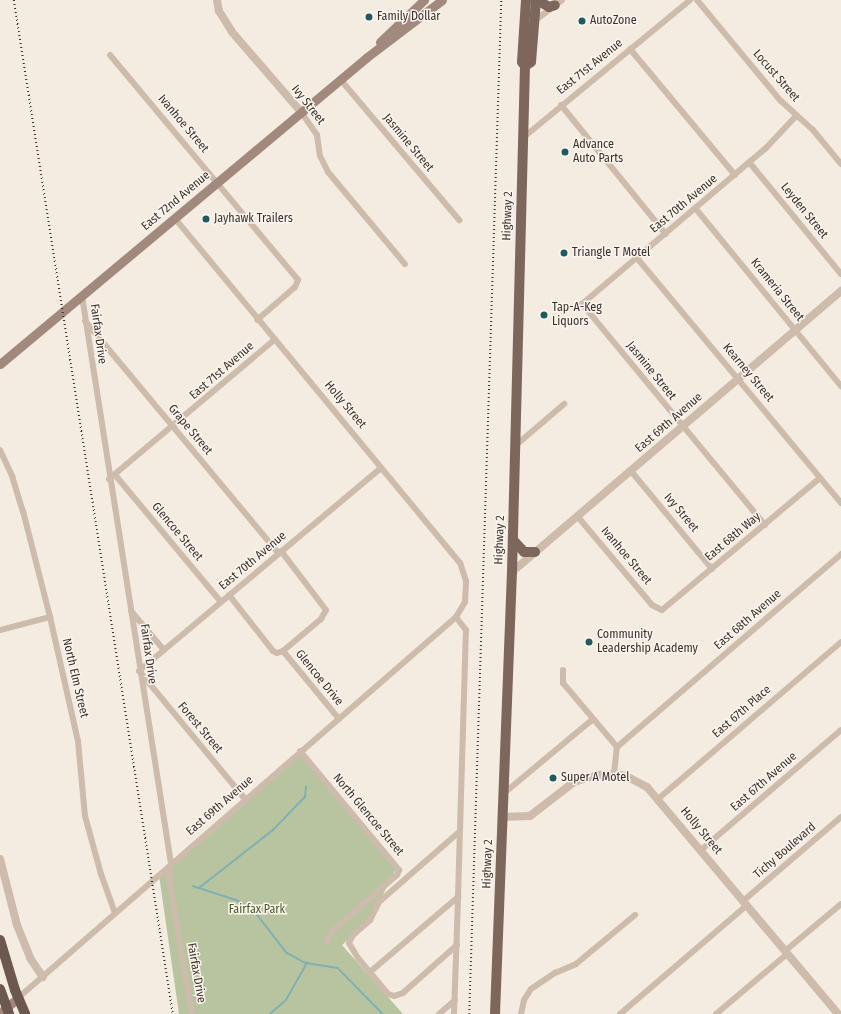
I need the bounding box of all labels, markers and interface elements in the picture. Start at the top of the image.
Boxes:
place label: Family Dollar [377,10,441,24]
marker: Family Dollar [364,12,374,22]
place label: AutoZone [590,14,637,28]
marker: AutoZone [577,16,587,26]
street label: East 71st Avenue [554,36,626,98]
street label: Locust Street [750,47,802,105]
street label: Ivy Street [288,82,328,128]
street label: Ivanhoe Street [155,92,211,156]
street label: Jasmine Street [380,111,436,175]
place label: Advance Auto Parts [573,138,623,166]
marker: Advance Auto Parts [560,147,570,157]
street label: East 72nd Avenue [139,168,213,234]
street label: East 70th Avenue [647,172,721,236]
street label: Leyden Street [777,180,831,242]
street label: Highway 2 [500,191,516,241]
place label: Jayhawk Trailers [214,212,293,226]
marker: Jayhawk Trailers [201,214,211,224]
place label: Triangle T Motel [572,246,650,260]
marker: Triangle T Motel [559,248,569,258]
street label: Krameria Street [747,256,807,324]
place label: Tap-A-Keg Liquors [552,301,602,329]
street label: Fairfax Drive [87,303,109,365]
marker: Tap-A-Keg Liquors [539,310,549,320]
street label: East 71st Avenue [187,339,257,403]
street label: Jasmine Street [623,339,679,403]
street label: Kearney Street [719,341,777,405]
street label: Holly Street [321,378,369,432]
street label: East 69th Avenue [633,390,705,456]
street label: Grape Street [165,402,215,458]
street label: Ivy Street [661,491,701,535]
street label: Glencoe Street [148,500,206,564]
street label: East 68th Way [702,510,764,564]
street label: Highway 2 [492,515,508,565]
street label: Ivanhoe Street [598,524,654,588]
street label: East 70th Avenue [216,529,290,593]
street label: East 68th Avenue [711,587,785,653]
street label: Fairfax Drive [137,623,159,685]
place label: Community Leadership Academy [597,628,698,656]
street label: North Elm Street [59,637,91,719]
marker: Community Leadership Academy [584,637,594,647]
street label: Glencoe Drive [292,647,346,709]
street label: East 67th Place [710,683,774,741]
street label: Forest Street [174,700,226,756]
street label: East 67th Avenue [728,749,800,815]
street label: North Glencoe Street [330,771,406,859]
place label: Super A Motel [561,771,629,785]
street label: East 69th Avenue [184,773,256,839]
marker: Super A Motel [548,773,558,783]
street label: Holly Street [677,804,725,858]
street label: Tichy Boulevard [751,820,819,882]
street label: Highway 2 [480,839,496,889]
park label: Fairfax Park [229,903,285,917]
street label: Fairfax Drive [184,942,208,1004]

